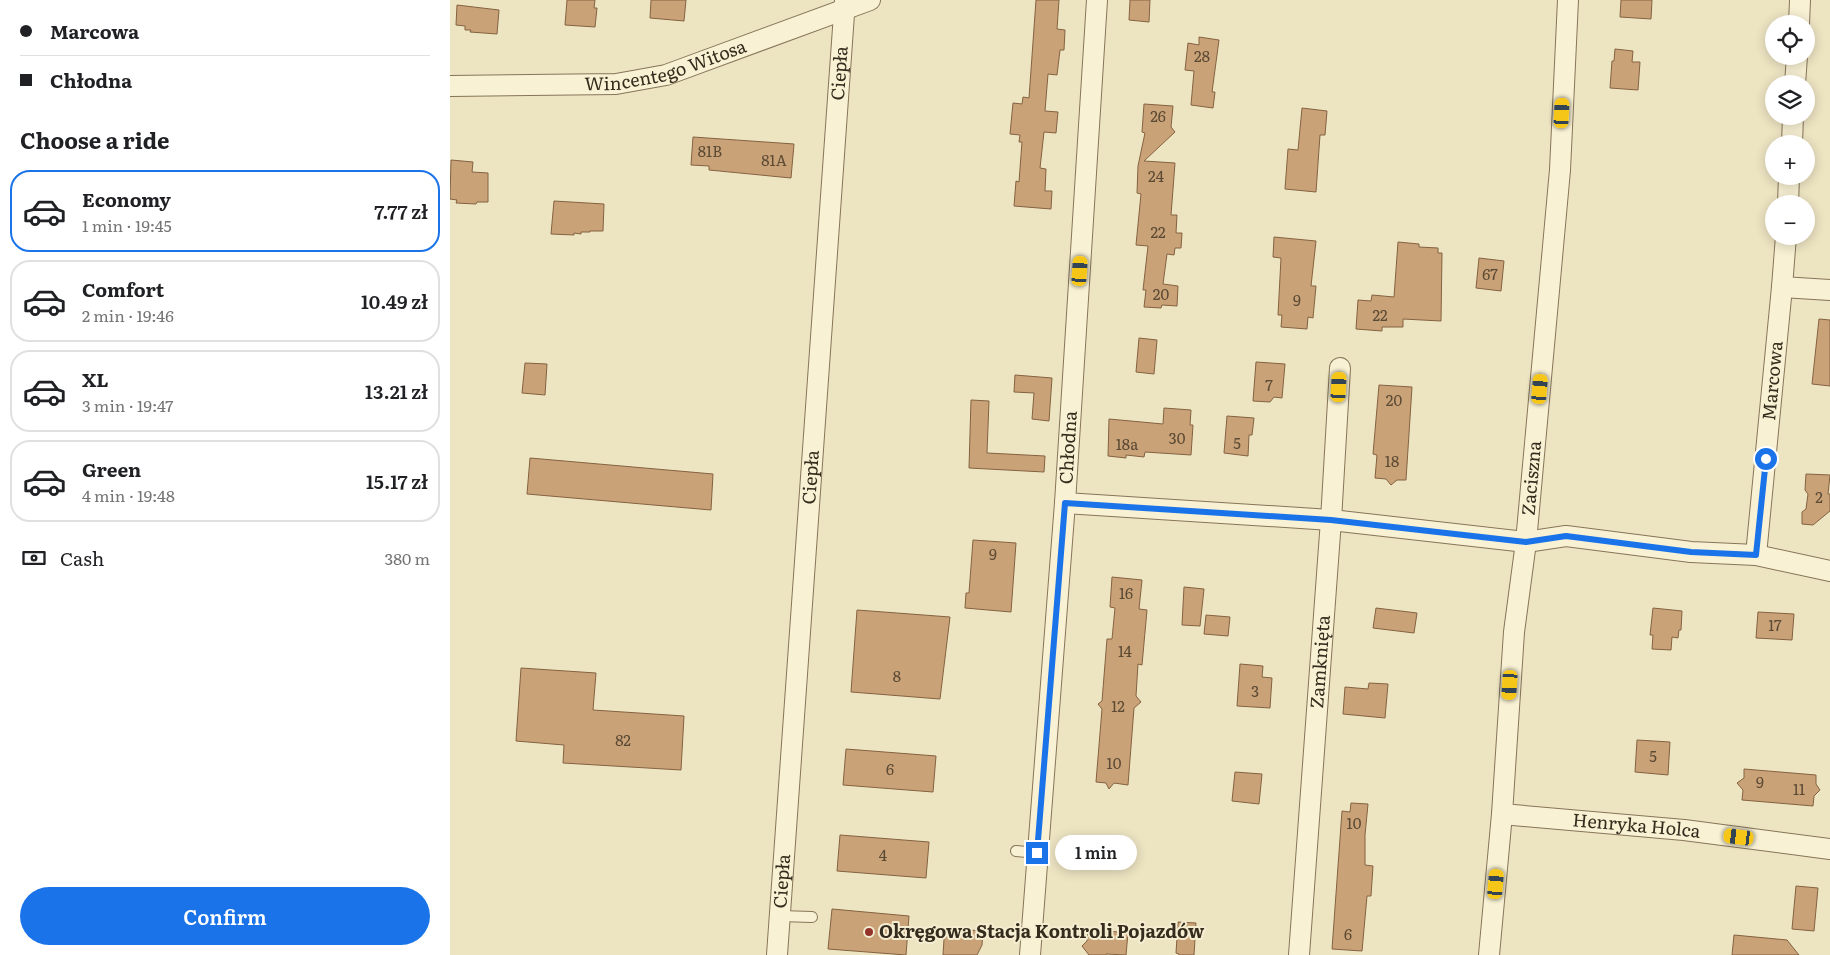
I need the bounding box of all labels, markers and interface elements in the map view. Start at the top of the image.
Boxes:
map controls [1765,15,1815,245]
button: locate [1765,15,1815,65]
text: Marcowa [50,17,139,45]
street label: Wincentego Witosa [584,32,750,96]
house number: 28 [1194,44,1210,67]
street label: Ciepła [823,45,854,101]
text: Chłodna [50,66,132,94]
button: layers [1765,75,1815,125]
car [1553,98,1570,128]
house number: 26 [1150,104,1166,127]
text: Choose a ride [20,123,169,156]
button: + [1765,135,1815,185]
house number: 81B [698,139,722,162]
house number: 81A [761,148,787,171]
house number: 24 [1148,164,1164,187]
text: Economy [82,185,171,213]
icon: car [22,189,67,234]
button: − [1765,195,1815,245]
text: 7.77 zł [374,197,428,225]
text: 1 min · 19:45 [82,213,172,237]
house number: 22 [1150,220,1166,243]
car [1071,256,1088,286]
house number: 67 [1482,262,1498,285]
text: Comfort [82,275,164,303]
icon: car [22,279,67,324]
house number: 20 [1153,282,1169,305]
text: 10.49 zł [361,287,428,315]
house number: 9 [1293,288,1301,311]
text: 2 min · 19:46 [82,303,174,327]
house number: 22 [1372,303,1388,326]
street label: Marcowa [1754,339,1789,422]
text: XL [82,365,109,393]
icon: car [22,369,67,414]
car [1330,372,1347,402]
house number: 7 [1265,373,1273,396]
car [1531,373,1548,405]
text: 13.21 zł [365,377,428,405]
house number: 20 [1386,388,1402,411]
text: 3 min · 19:47 [82,393,173,417]
street label: Chłodna [1051,410,1083,485]
house number: 30 [1169,426,1186,449]
house number: 5 [1233,431,1241,454]
house number: 18a [1116,432,1139,455]
street label: Zaciszna [1514,439,1547,516]
route start [1755,448,1777,470]
street label: Ciepła [794,449,825,505]
house number: 18 [1385,449,1399,472]
text: Green [82,455,141,483]
icon: car [22,459,67,504]
text: 15.17 zł [366,467,428,495]
text: 4 min · 19:48 [82,483,175,507]
house number: 2 [1815,485,1823,508]
house number: 9 [989,542,997,565]
icon: cash [20,544,48,572]
text: Cash [60,544,104,572]
text: 380 m [385,546,430,570]
house number: 16 [1119,581,1133,604]
house number: 17 [1768,613,1782,636]
street label: Zamknięta [1302,614,1336,709]
house number: 14 [1118,639,1132,662]
house number: 8 [893,664,901,687]
car [1501,670,1518,700]
house number: 3 [1251,679,1259,702]
house number: 12 [1111,694,1125,717]
house number: 82 [615,728,631,751]
house number: 5 [1649,744,1657,767]
house number: 10 [1107,751,1122,774]
house number: 6 [886,757,894,780]
house number: 9 [1756,770,1764,793]
house number: 11 [1793,777,1805,800]
street label: Henryka Holca [1572,805,1703,844]
house number: 10 [1347,811,1362,834]
car [1723,828,1754,846]
callout: 1 min [1054,836,1137,870]
text: 1 min [1075,840,1117,864]
route end [1026,842,1048,864]
house number: 4 [879,843,887,866]
street label: Ciepła [765,853,796,909]
car [1487,868,1504,900]
button: Confirm [20,887,430,945]
place label: Okręgowa Stacja Kontroli Pojazdów [879,917,1205,944]
house number: 6 [1344,922,1352,945]
marker: Okręgowa Stacja Kontroli Pojazdów [863,926,875,938]

